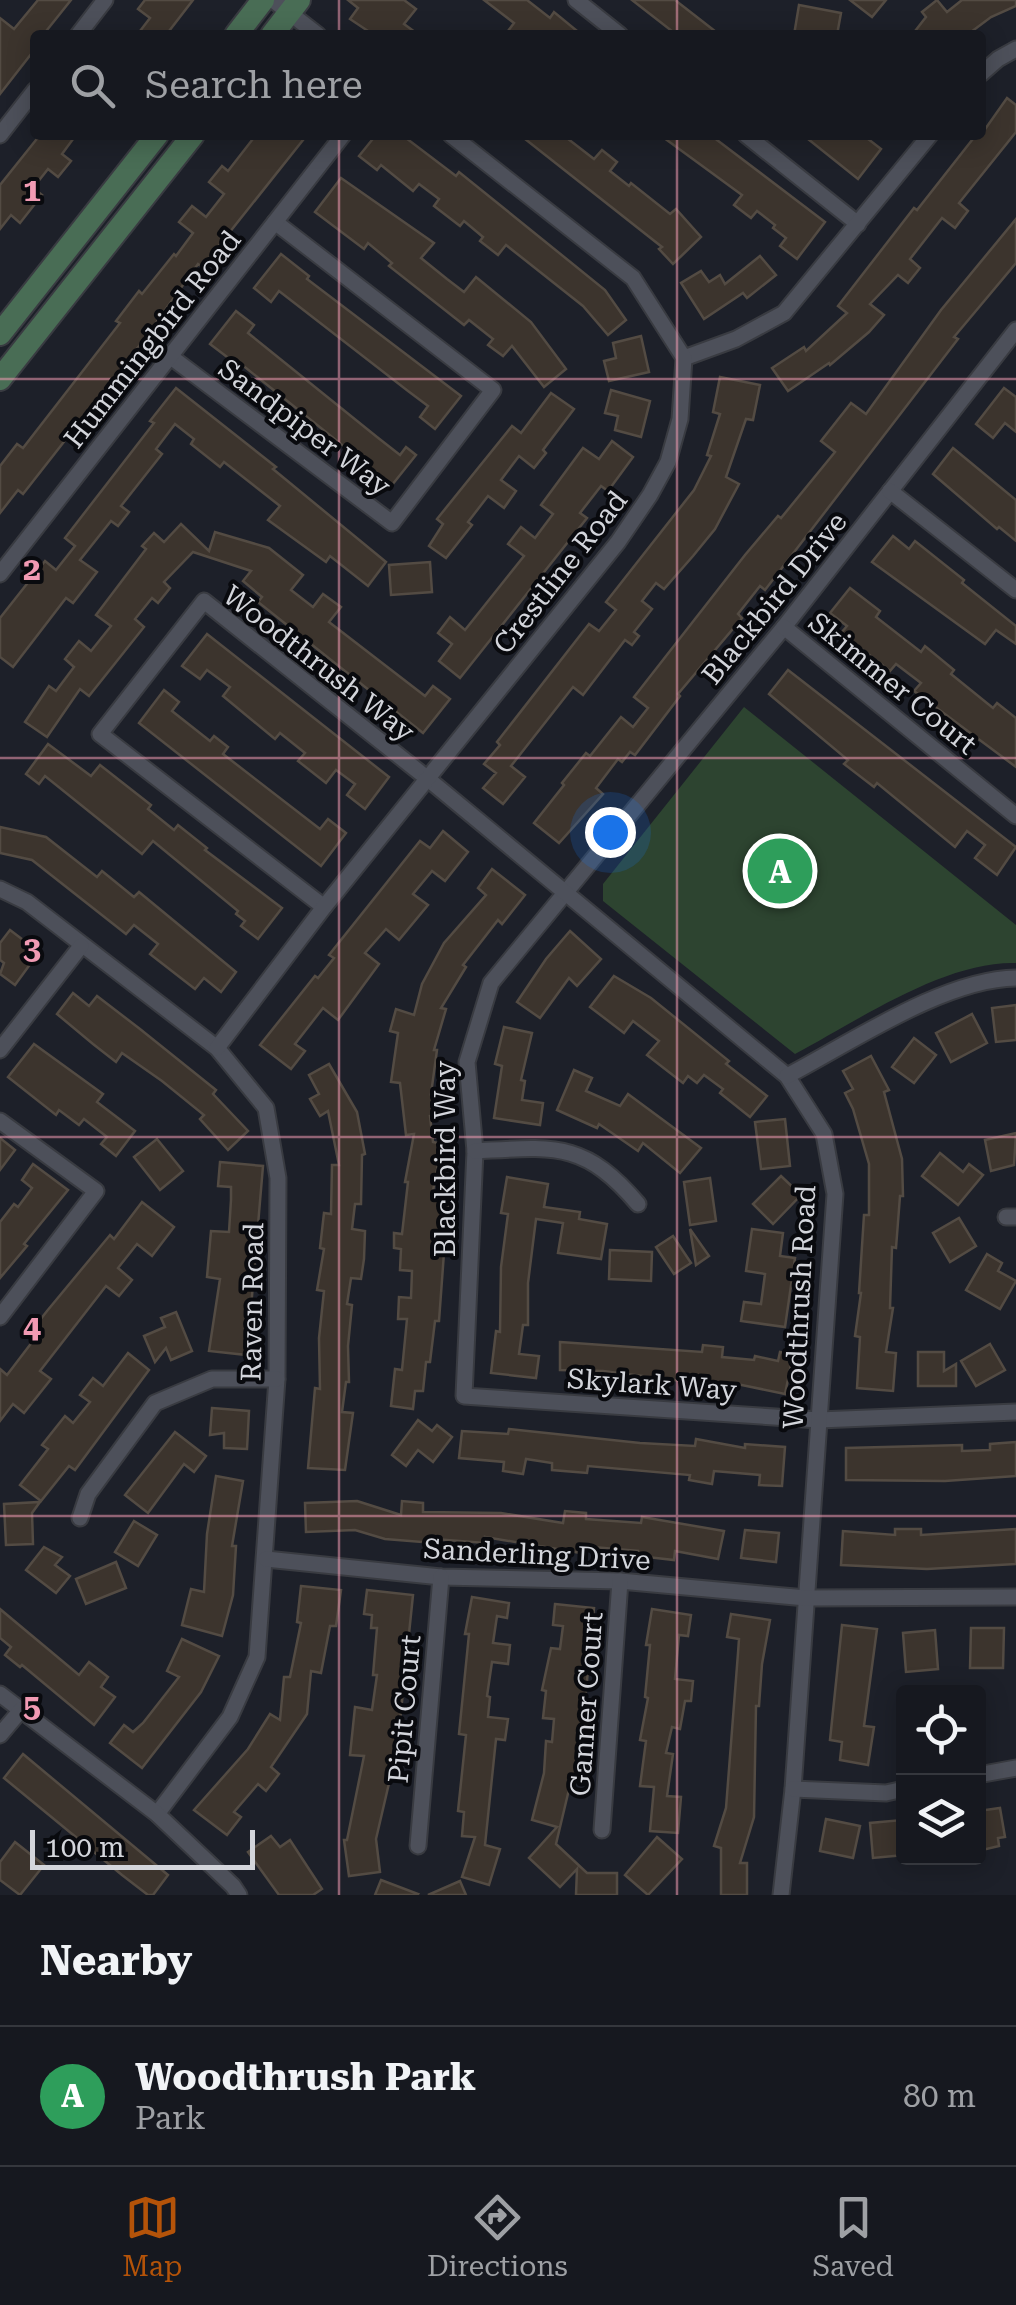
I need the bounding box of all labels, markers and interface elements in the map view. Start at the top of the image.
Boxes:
search box [30,30,986,140]
icon: search [65,58,120,113]
text: Search here [145,63,363,107]
text: 1 [23,171,41,209]
street label: Hummingbird Road [57,224,248,455]
street label: Sandpiper Way [212,352,397,503]
street label: Crestline Road [487,484,634,660]
street label: Blackbird Drive [695,506,854,691]
text: 2 [23,550,41,588]
street label: Woodthrush Way [216,578,421,749]
street label: Skimmer Court [802,606,983,761]
your location [585,807,636,858]
pin: A [748,834,812,908]
text: 3 [23,929,41,967]
street label: Blackbird Way [429,1060,462,1257]
street label: Woodthrush Road [777,1184,822,1430]
street label: Raven Road [235,1222,270,1382]
text: 4 [23,1308,41,1346]
street label: Skylark Way [566,1362,738,1407]
street label: Sanderling Drive [423,1532,651,1577]
street label: Ganner Court [564,1611,609,1797]
street label: Pipit Court [382,1633,427,1785]
map controls [896,1685,986,1865]
button: locate [896,1685,986,1775]
text: 5 [23,1687,41,1725]
button: layers [896,1775,986,1865]
scale bar [30,1825,255,1870]
text: 100 m [45,1831,125,1864]
text: Nearby [40,1936,192,1985]
text: Woodthrush Park [135,2055,476,2099]
text: A [61,2077,84,2115]
text: 80 m [903,2077,976,2115]
text: Park [135,2099,206,2137]
tab: Map [122,2190,182,2283]
tab: Directions [427,2190,568,2283]
tab: Saved [812,2190,894,2283]

